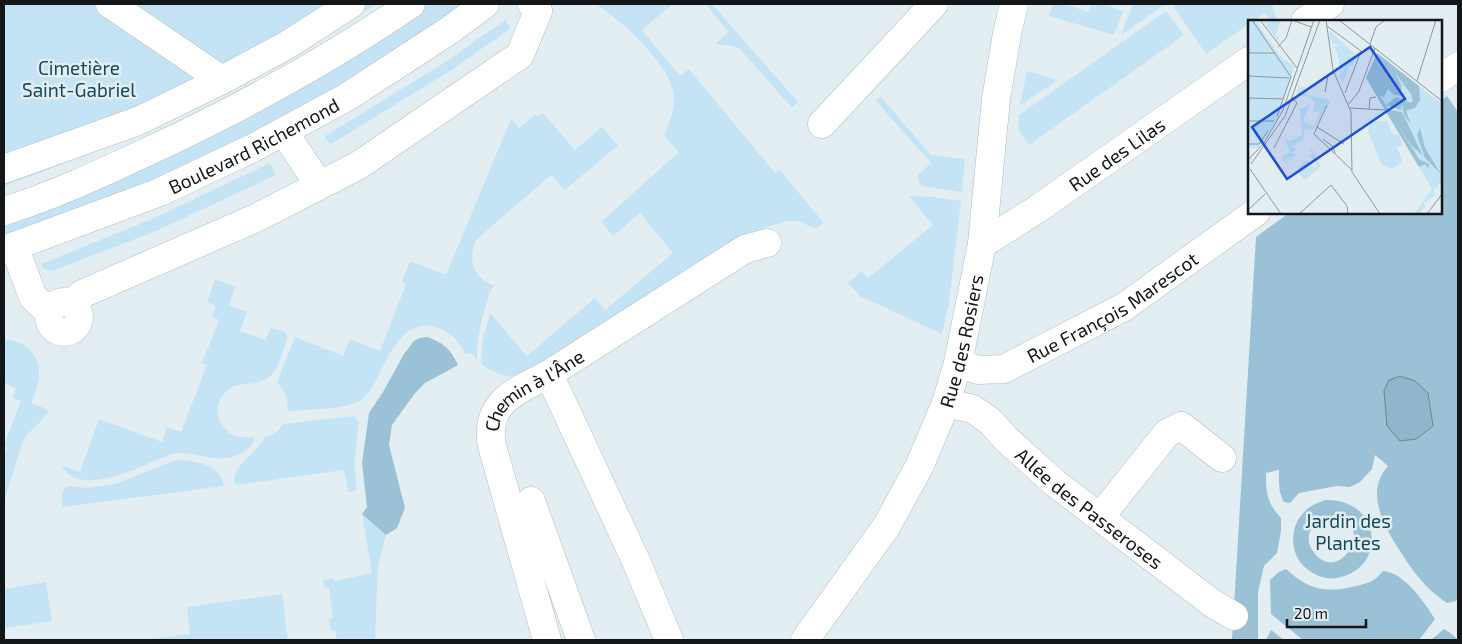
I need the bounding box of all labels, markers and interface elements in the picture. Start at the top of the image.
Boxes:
inset map [1248,20,1442,214]
park label: Cimetière Saint-Gabriel [22,56,136,101]
street label: Boulevard Richemond [164,92,343,198]
street label: Rue des Lilas [1064,112,1169,195]
street label: Rue François Marescot [1022,246,1202,367]
street label: Rue des Rosiers [934,272,987,410]
street label: Chemin à l'Âne [479,344,588,433]
street label: Allée des Passeroses [1011,442,1168,573]
park label: Jardin des Plantes [1305,509,1391,554]
scale bar [1287,596,1366,628]
text: 20 m [1294,604,1328,622]

